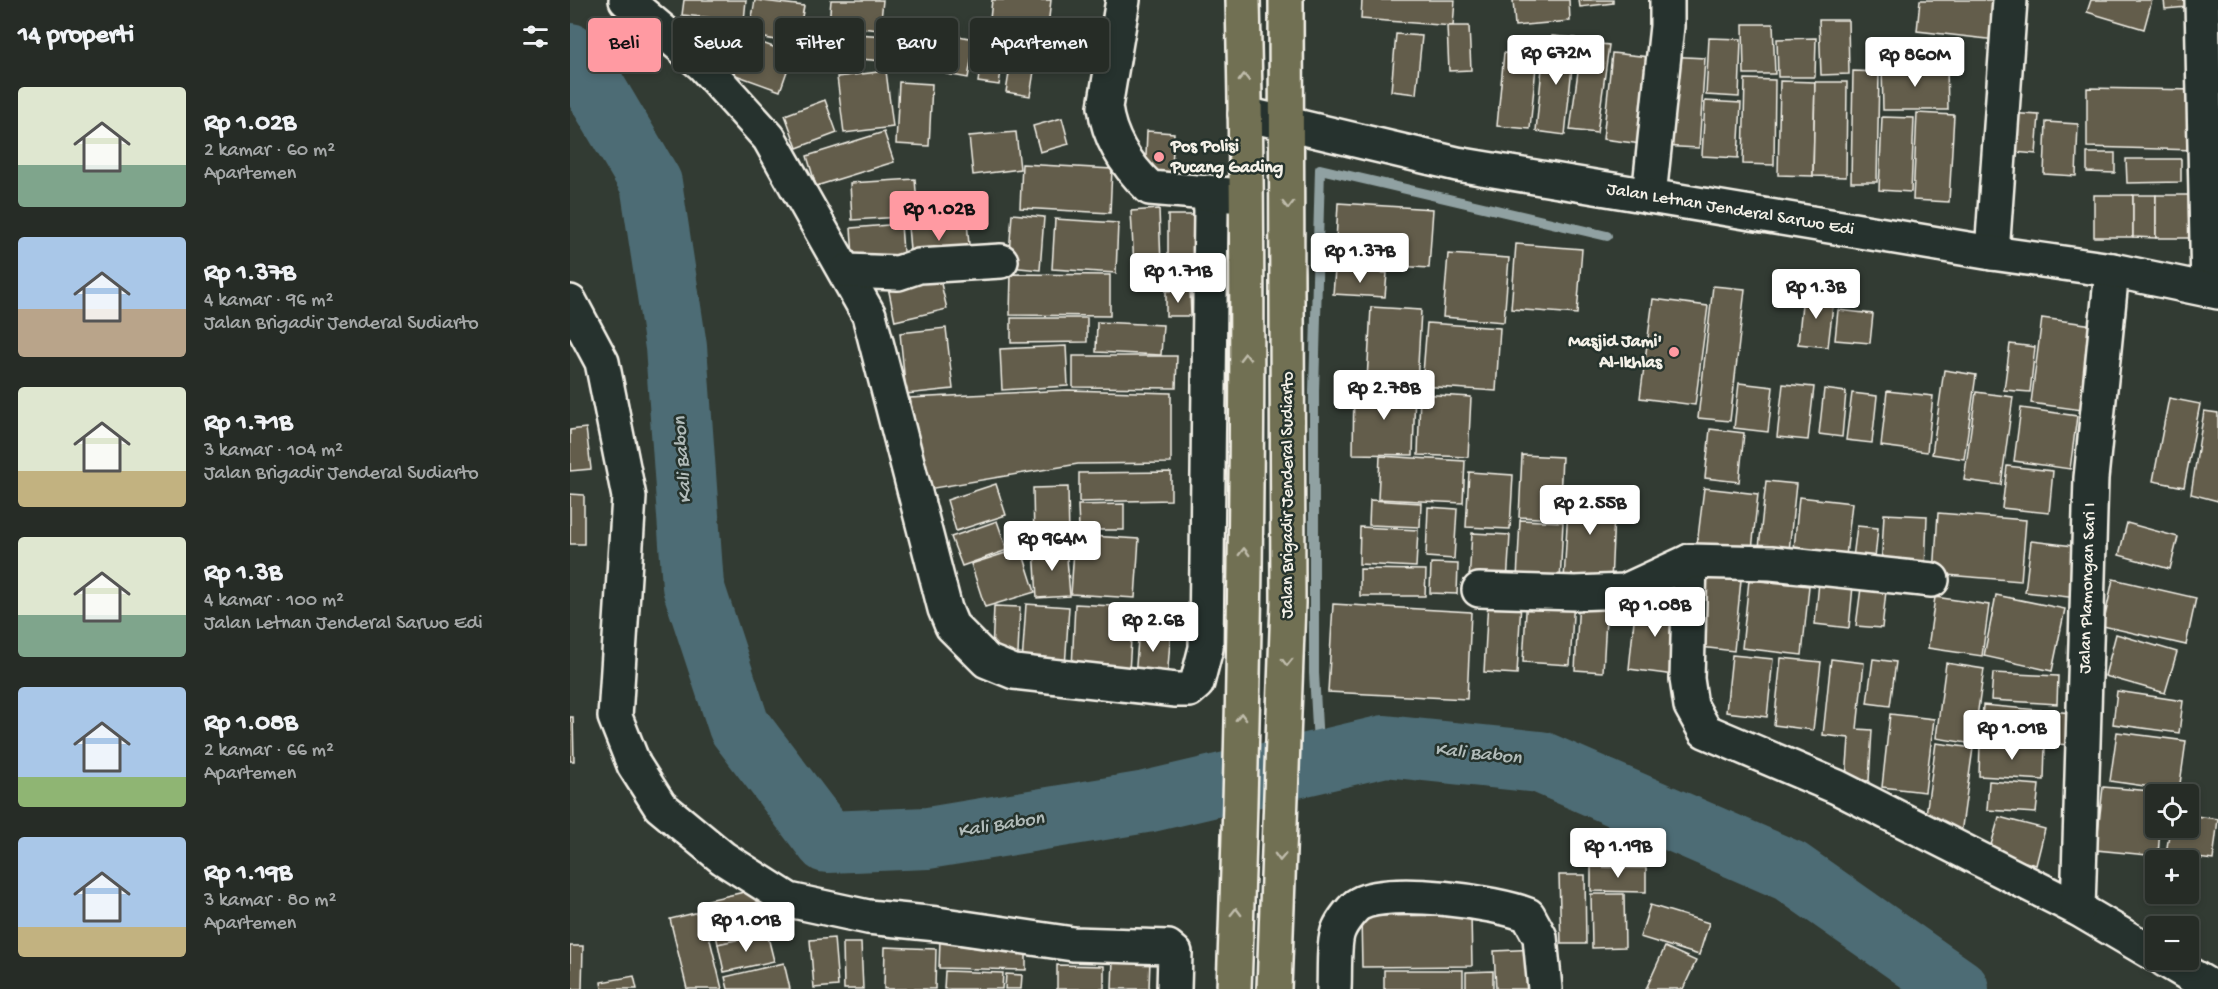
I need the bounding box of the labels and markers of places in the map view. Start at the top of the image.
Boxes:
pin: Rp 672M [1501,35,1611,86]
pin: Rp 860M [1860,37,1970,88]
place label: Pos Polisi Pucang Gading [1170,137,1283,179]
marker: Pos Polisi Pucang Gading [1152,150,1166,164]
pin: Rp 1.02B [877,191,1001,242]
pin: Rp 1.37B [1298,233,1422,284]
pin: Rp 1.71B [1116,253,1240,304]
pin: Rp 1.3B [1761,269,1871,320]
place label: Masjid Jami' Al-Ikhlas [1568,332,1663,374]
marker: Masjid Jami' Al-Ikhlas [1667,345,1681,359]
pin: Rp 2.78B [1322,370,1446,421]
pin: Rp 2.55B [1528,485,1652,536]
pin: Rp 964M [997,521,1107,572]
pin: Rp 1.08B [1593,587,1717,638]
pin: Rp 2.6B [1098,602,1208,653]
pin: Rp 1.01B [1950,710,2074,761]
pin: Rp 1.19B [1556,828,1680,879]
pin: Rp 1.01B [684,902,808,953]

